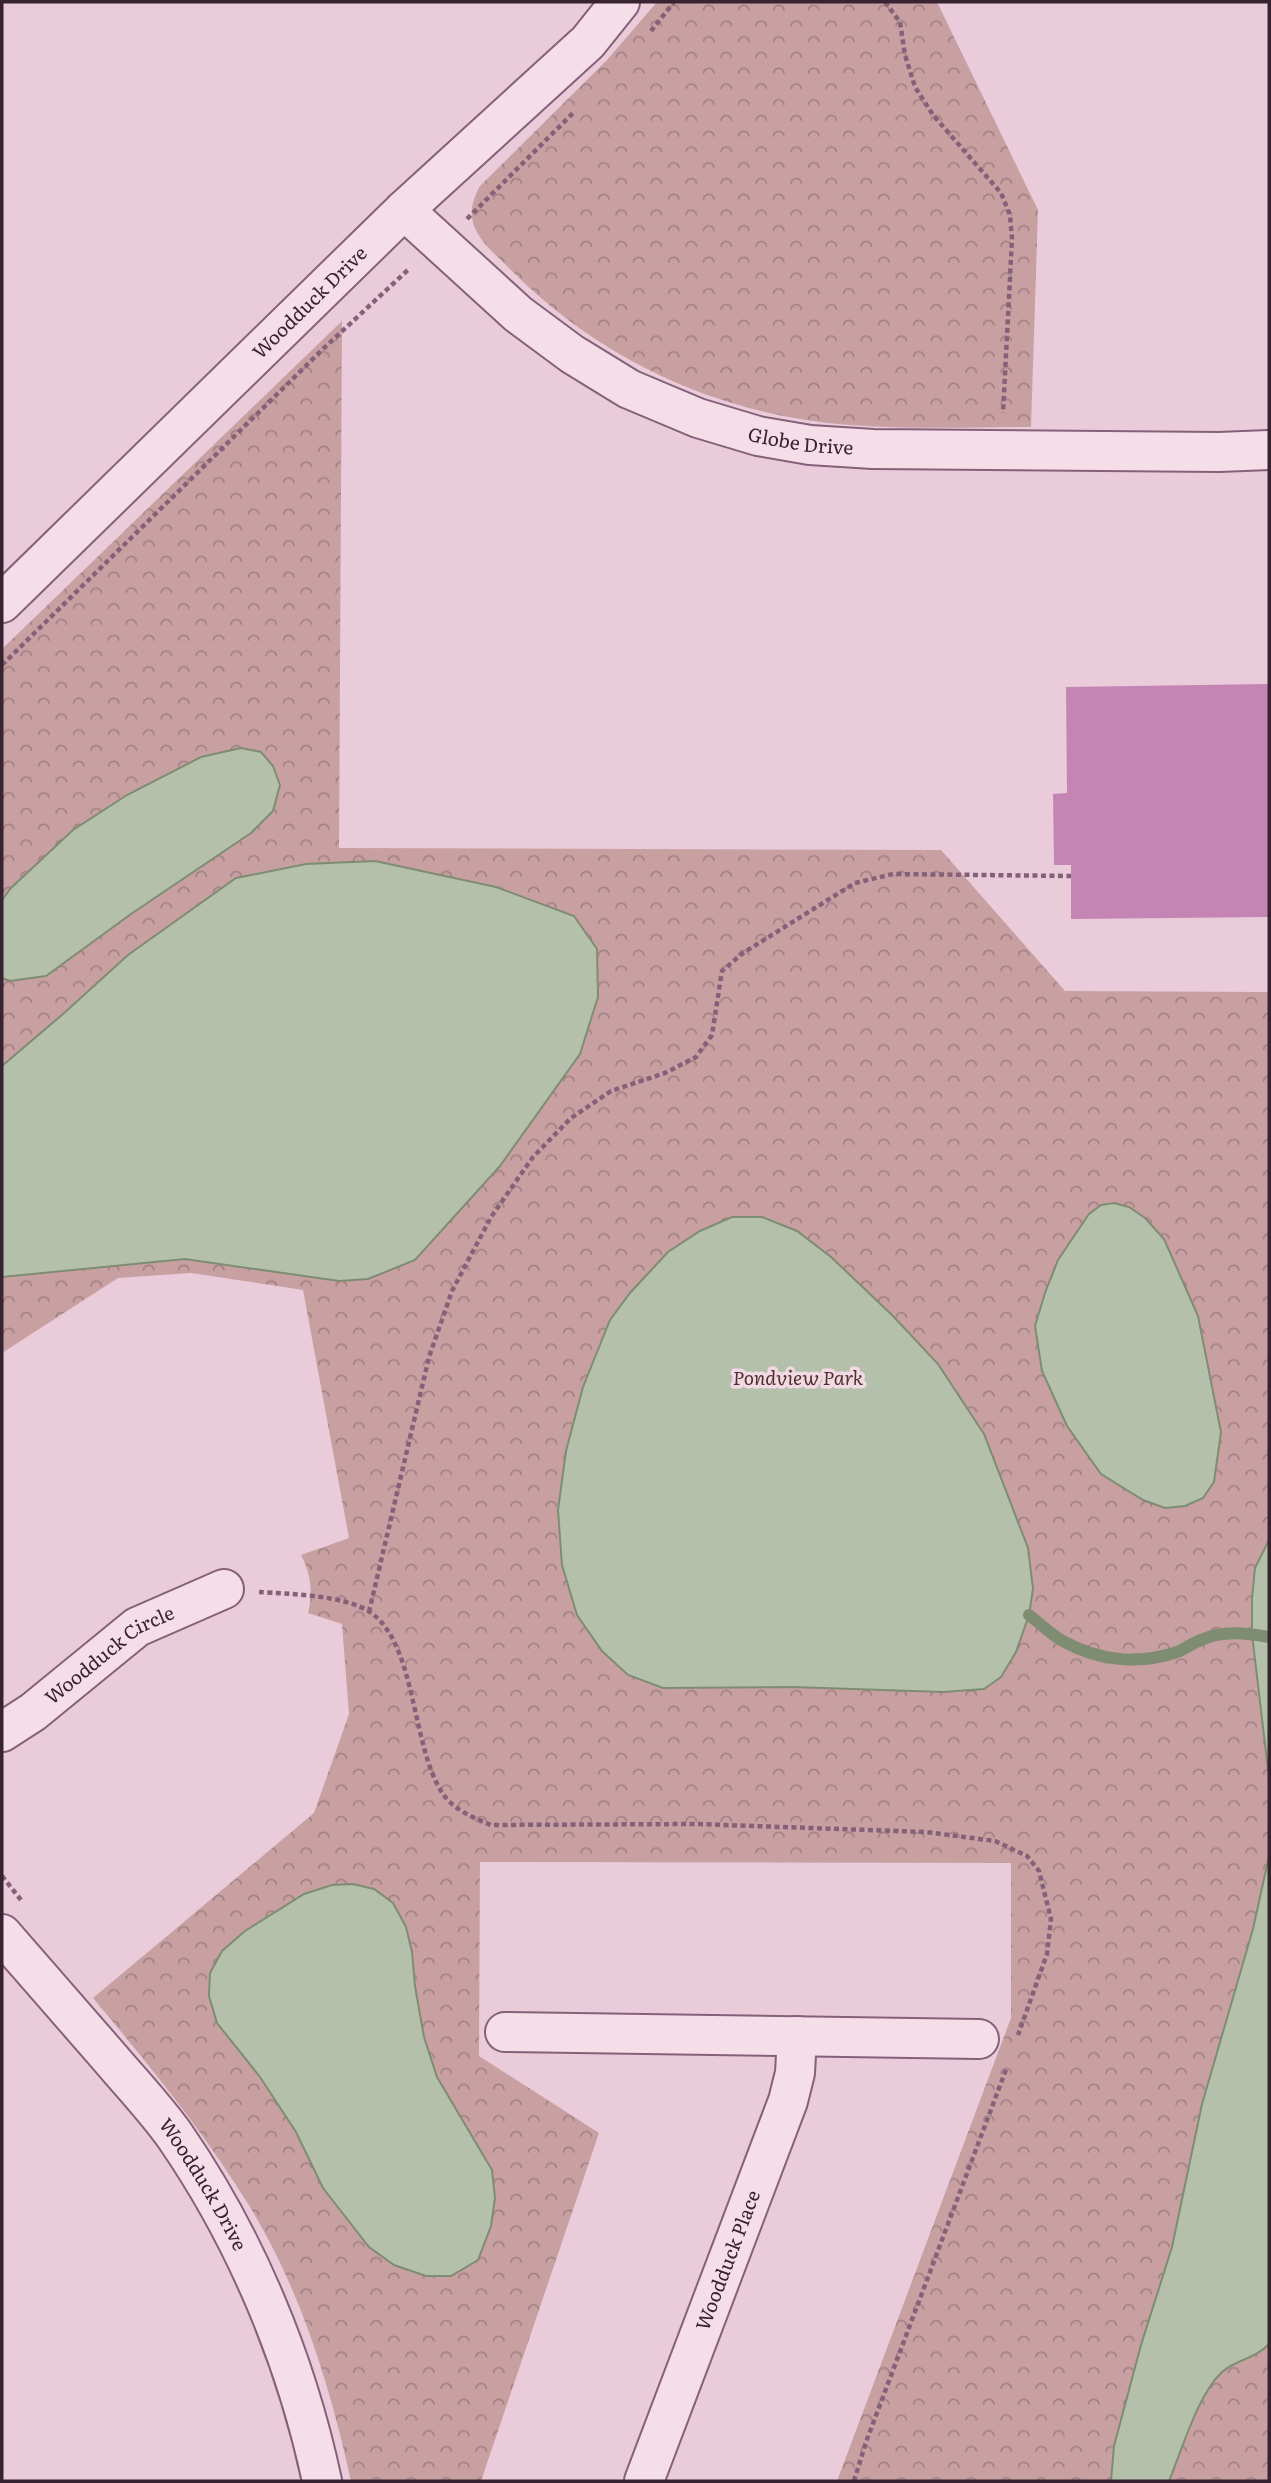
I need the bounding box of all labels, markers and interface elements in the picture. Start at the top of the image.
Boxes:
street label: Woodduck Drive [245,239,373,364]
street label: Globe Drive [745,419,854,461]
park label: Pondview Park [733,1363,864,1391]
street label: Woodduck Circle [38,1598,178,1710]
street label: Woodduck Drive [153,2111,255,2255]
street label: Woodduck Place [687,2186,766,2334]

